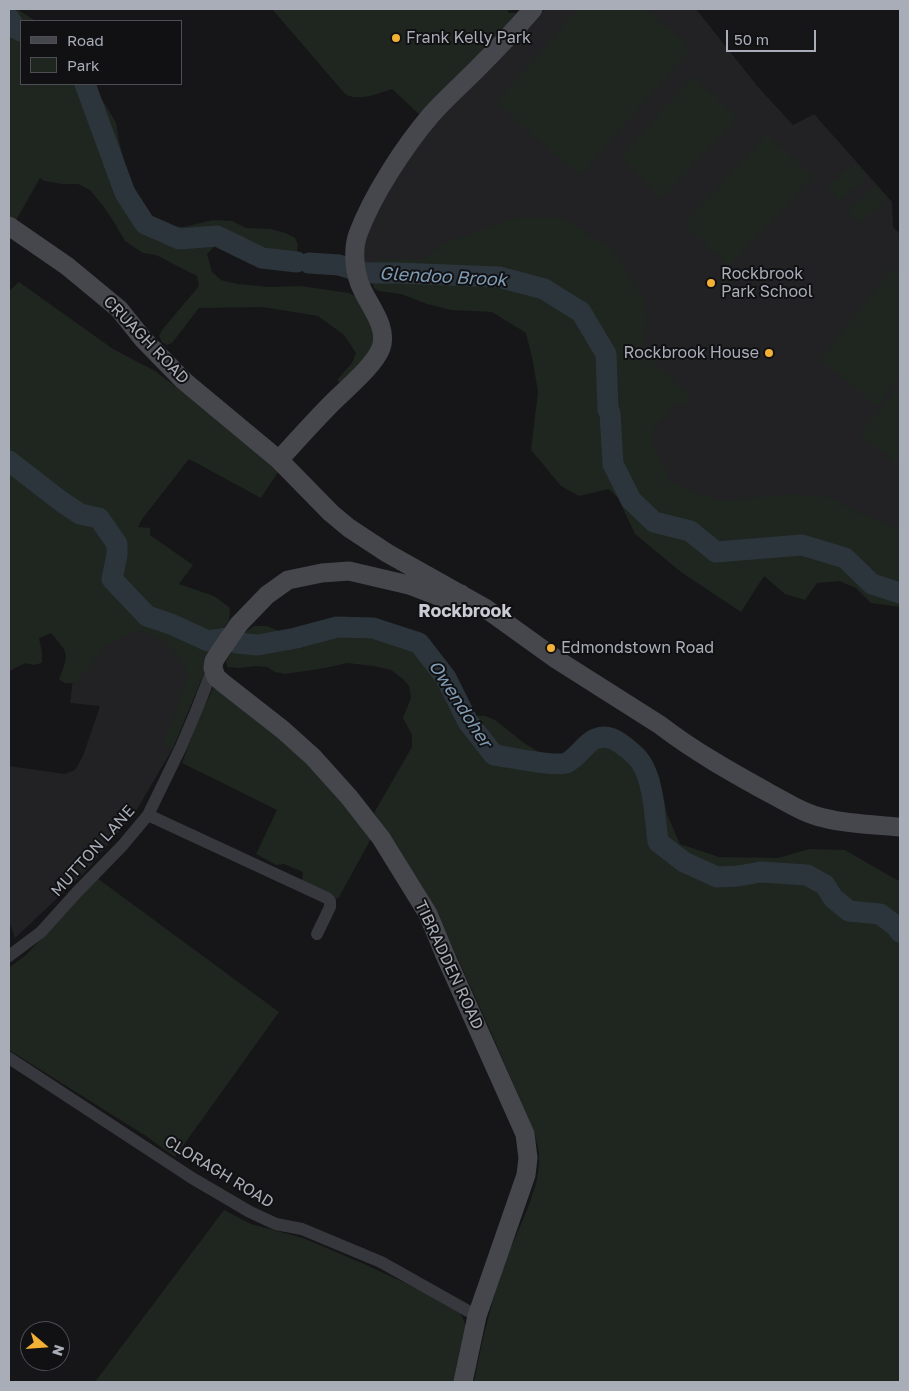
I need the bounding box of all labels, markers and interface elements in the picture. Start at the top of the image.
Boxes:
legend [20,20,182,85]
scale bar [729,20,819,52]
place label: Frank Kelly Park [406,28,531,48]
text: 50 m [734,30,769,48]
text: Road [67,31,104,49]
marker: Frank Kelly Park [390,32,402,44]
text: Park [67,56,99,74]
water label: Glendoo Brook [379,263,507,291]
place label: Rockbrook Park School [721,264,813,302]
marker: Rockbrook Park School [705,277,717,289]
street label: CRUAGH ROAD [99,292,193,388]
place label: Rockbrook House [624,343,759,363]
marker: Rockbrook House [763,347,775,359]
district label: Rockbrook [418,600,512,622]
place label: Edmondstown Road [561,638,714,658]
marker: Edmondstown Road [545,642,557,654]
water label: Owendoher [424,656,496,752]
street label: MUTTON LANE [47,802,139,900]
street label: TIBRADDEN ROAD [411,898,487,1032]
street label: CLORAGH ROAD [161,1132,277,1212]
north arrow [20,1321,70,1371]
text: N [49,1343,69,1358]

